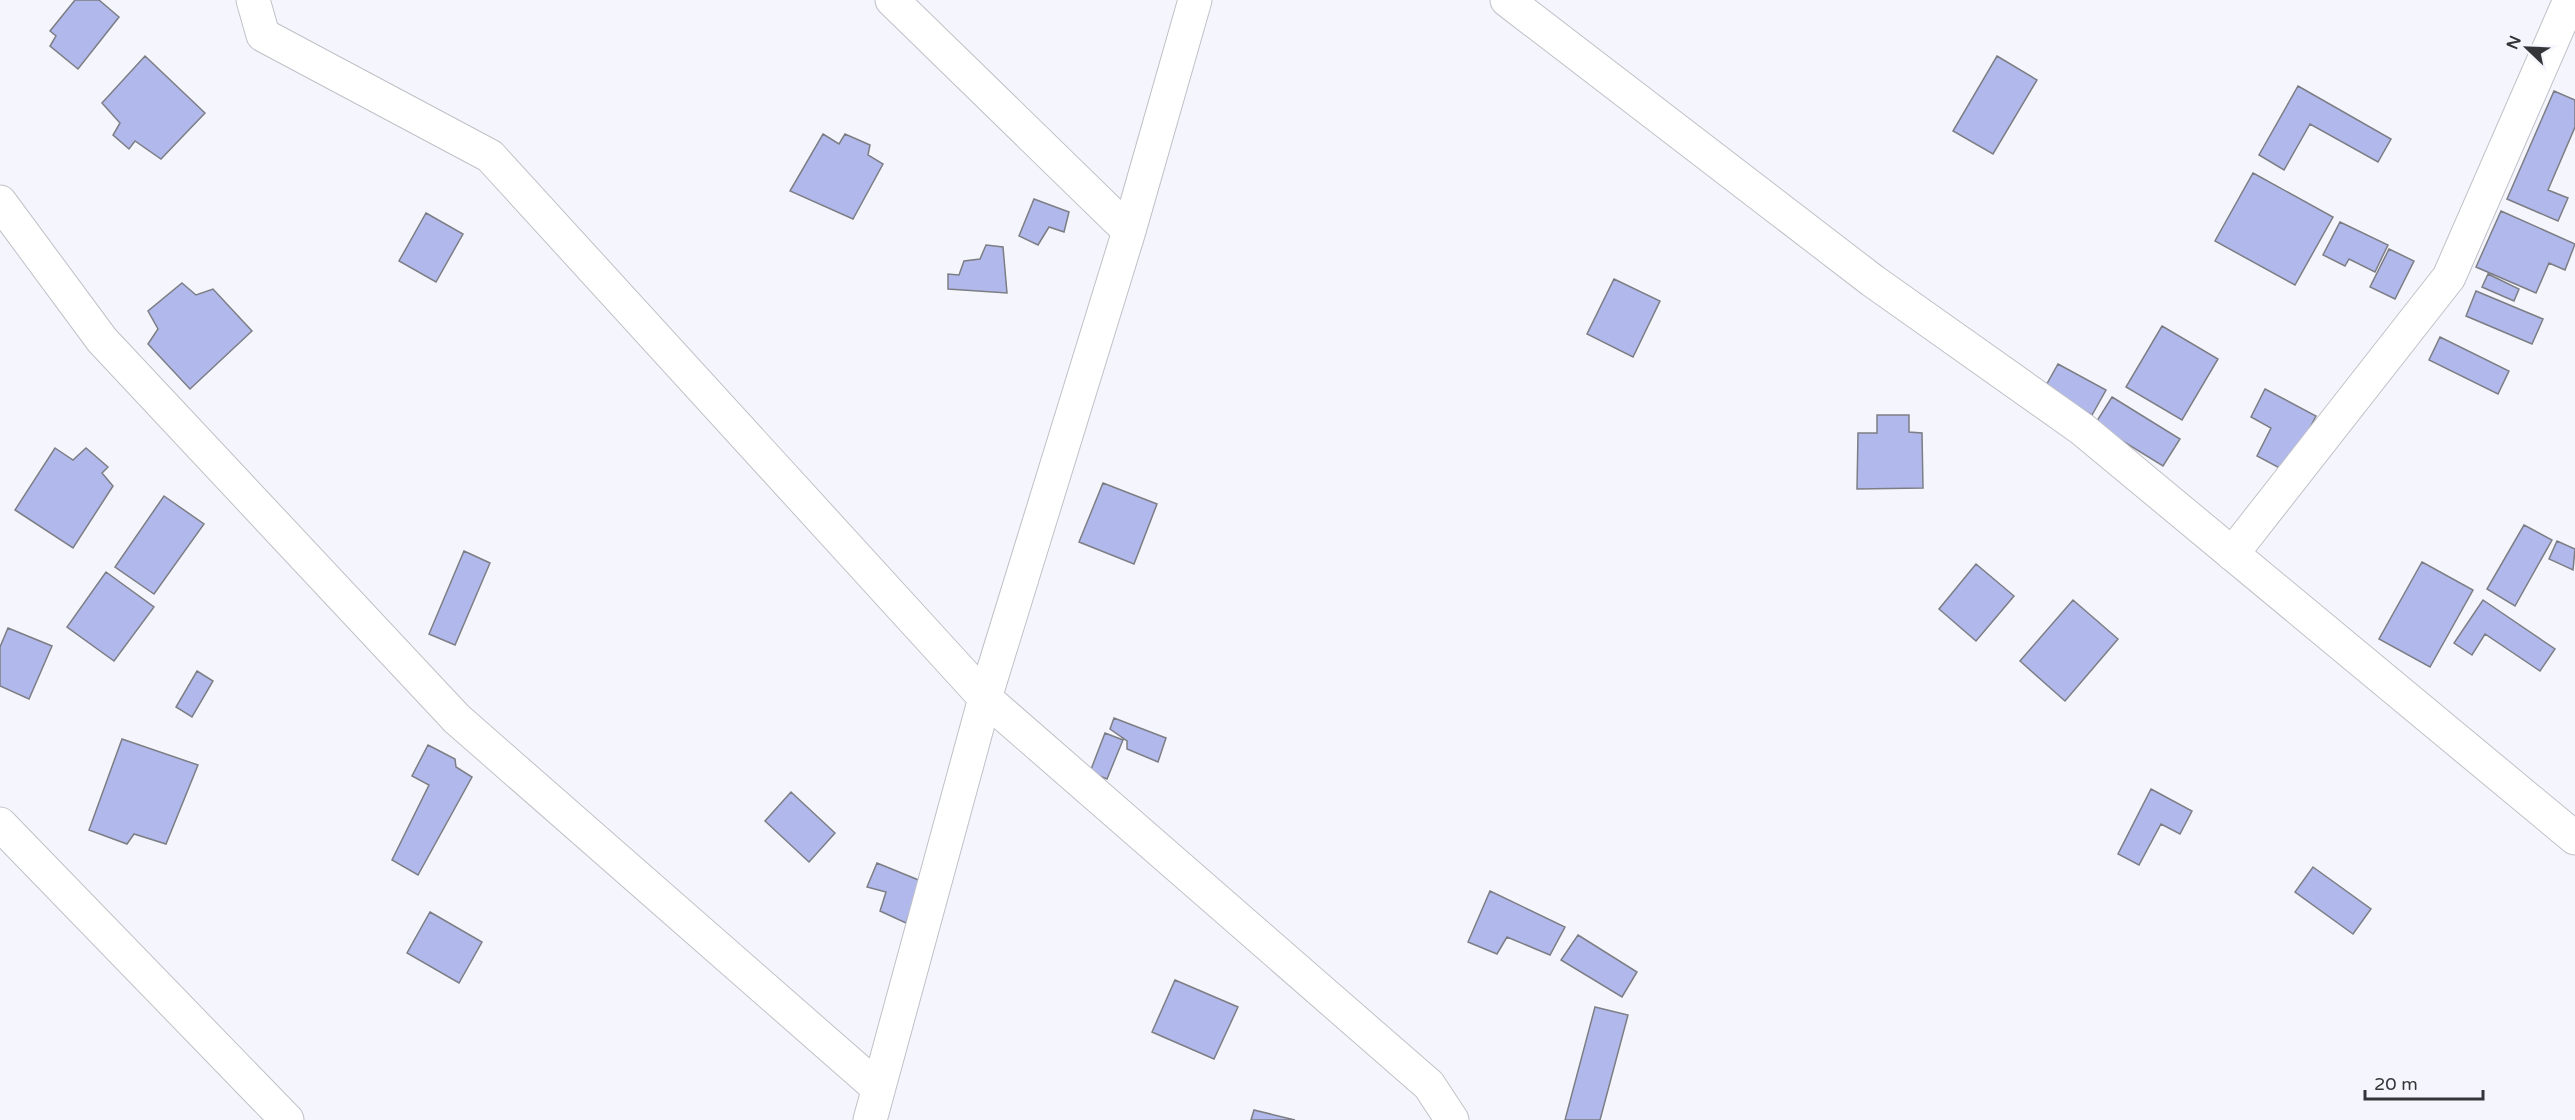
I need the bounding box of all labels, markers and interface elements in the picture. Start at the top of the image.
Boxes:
north arrow [2497,18,2557,78]
text: N [2502,33,2526,52]
scale bar [2365,1063,2484,1101]
text: 20 m [2374,1073,2418,1095]

